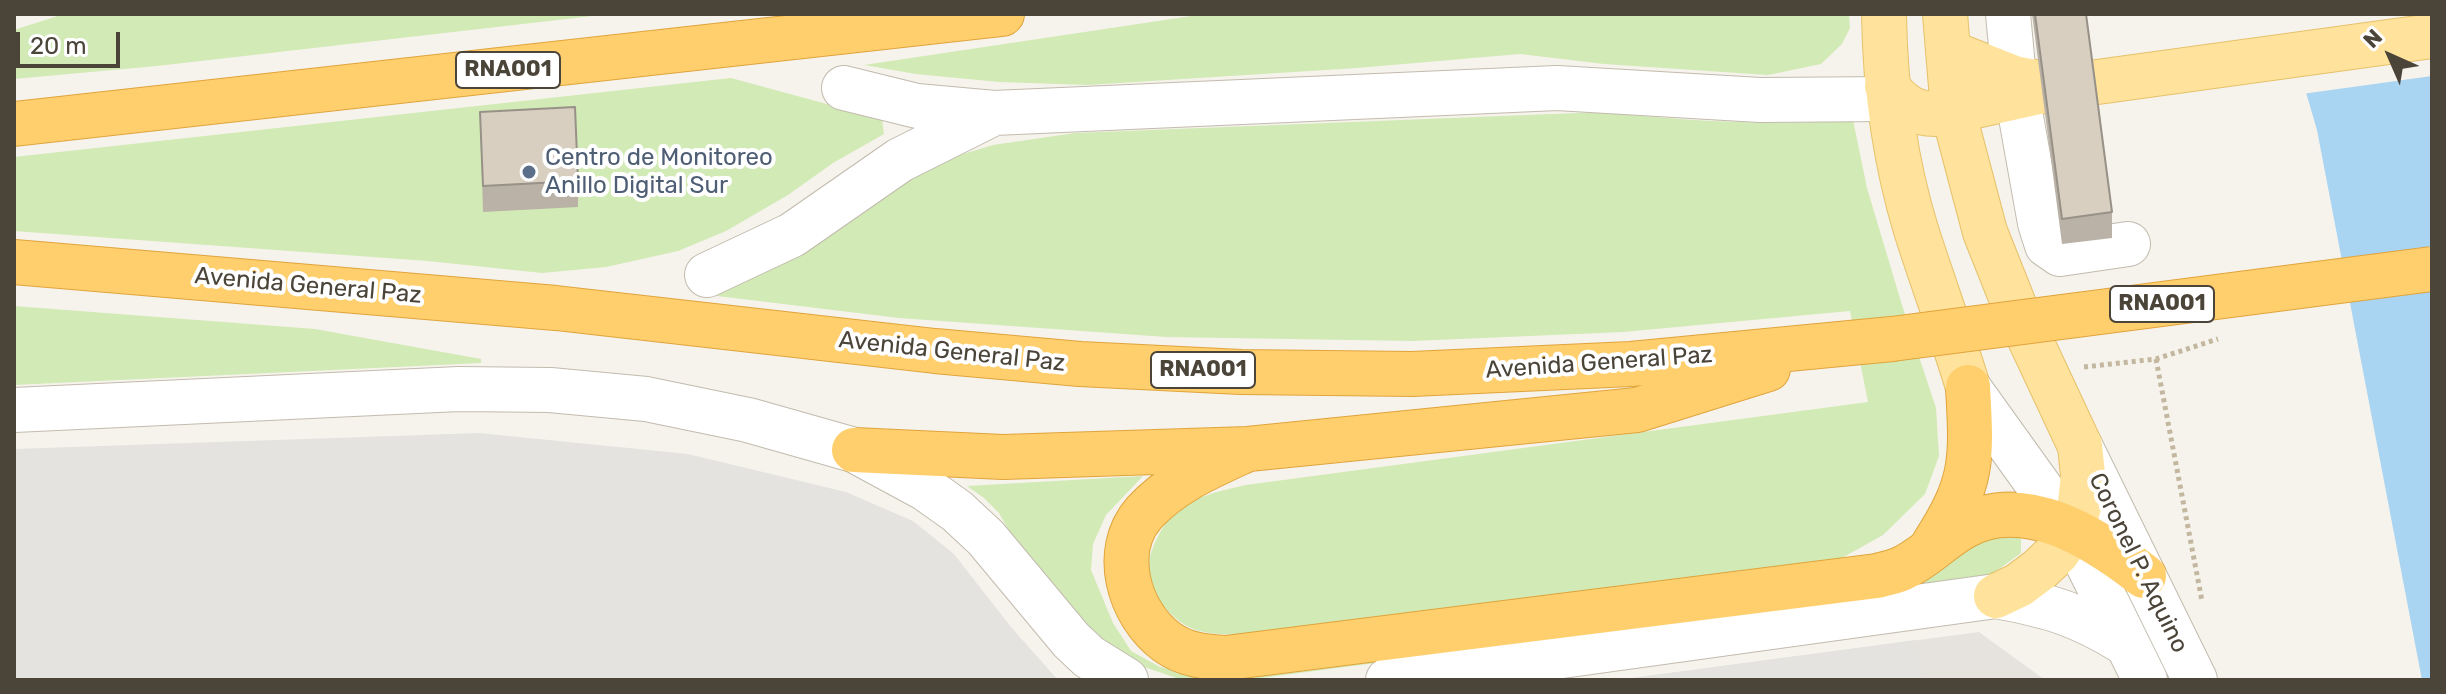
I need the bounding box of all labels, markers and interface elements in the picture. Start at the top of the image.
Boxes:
scale bar [20,16,124,66]
north arrow [2350,16,2430,96]
text: N [2358,24,2388,54]
text: 20 m [30,32,87,60]
road number: RNA001 [456,52,560,88]
place label: Centro de Monitoreo Anillo Digital Sur [545,144,773,200]
marker: Centro de Monitoreo Anillo Digital Sur [520,163,538,181]
street label: Avenida General Paz [193,262,423,310]
road number: RNA001 [2110,286,2214,322]
street label: Avenida General Paz [837,326,1067,378]
street label: Avenida General Paz [1484,341,1714,385]
road number: RNA001 [1151,352,1255,388]
street label: Coronel P. Aquino [2082,468,2194,658]

